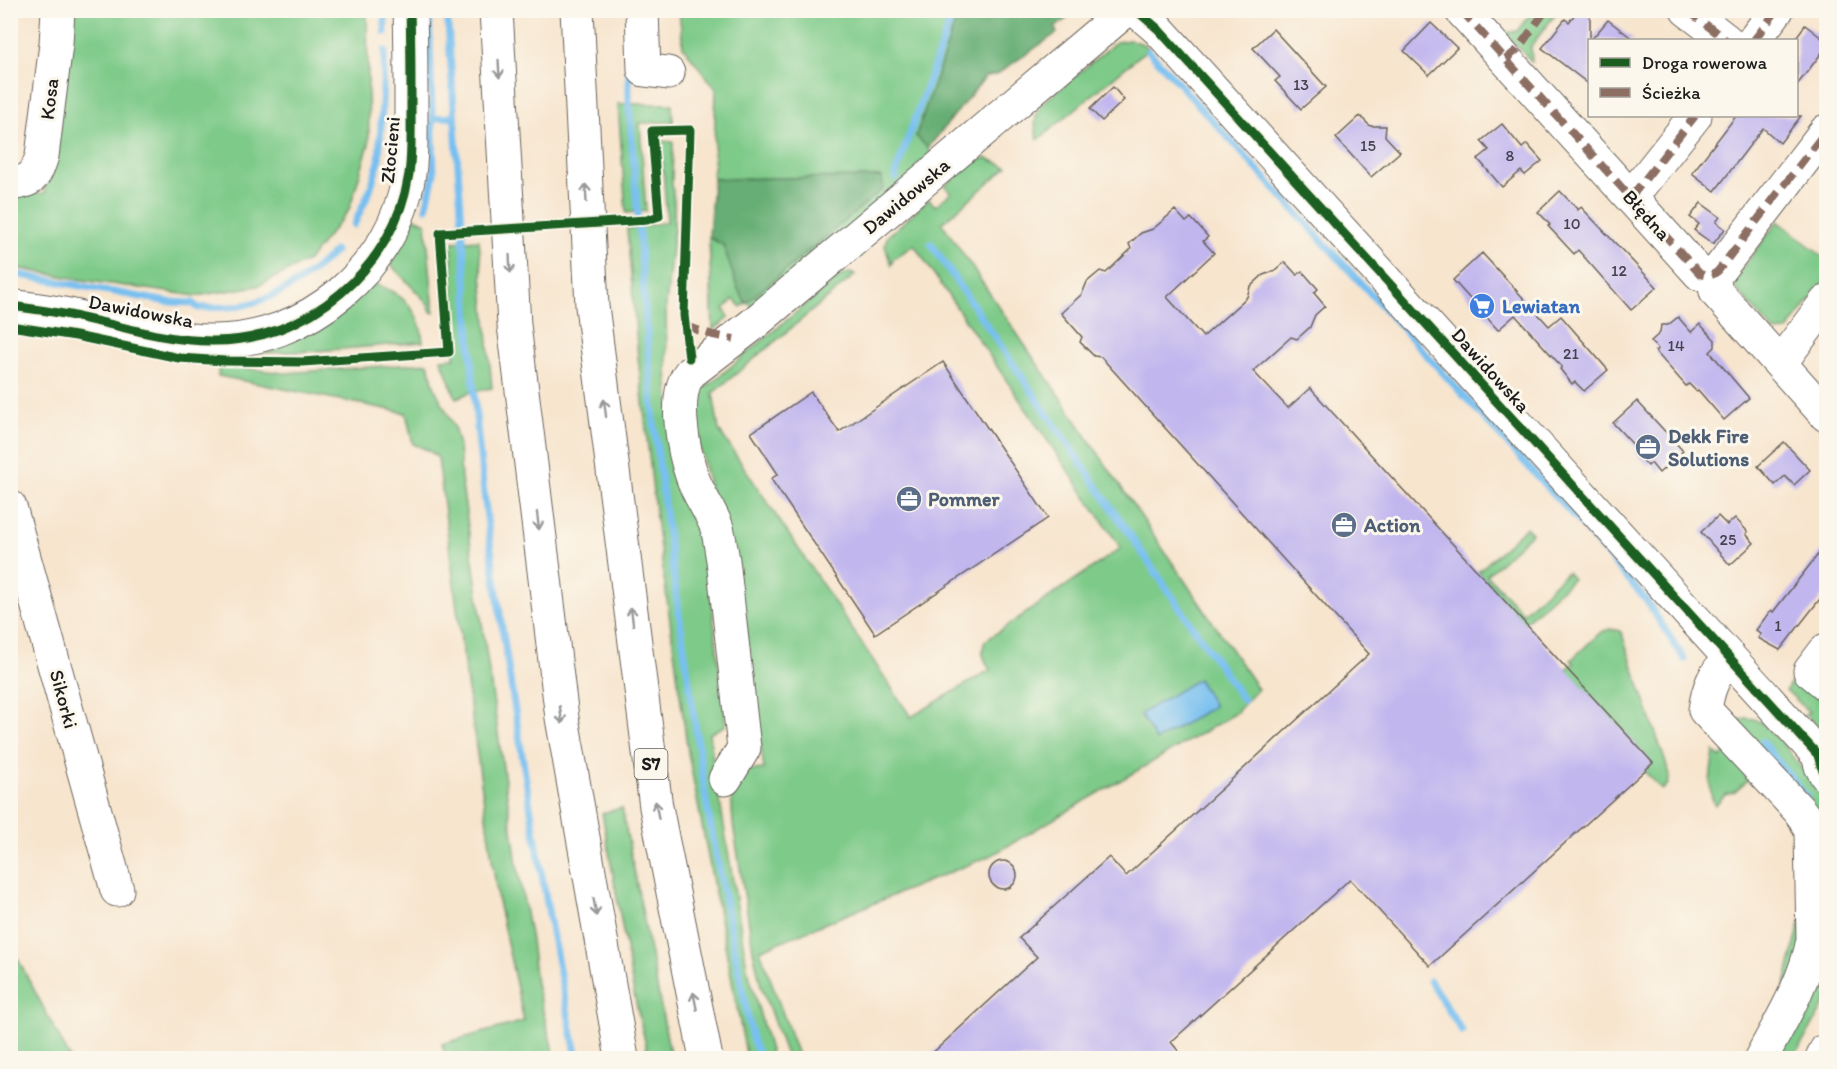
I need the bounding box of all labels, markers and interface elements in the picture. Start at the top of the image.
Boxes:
legend [1588,39,1798,117]
text: Droga rowerowa [1642,52,1768,74]
one-way arrow [494,58,505,78]
house number: 13 [1293,75,1309,94]
street label: Kosa [35,77,63,121]
text: Ścieżka [1642,82,1701,104]
street label: Złocieni [375,115,405,185]
house number: 15 [1360,136,1376,155]
house number: 8 [1506,146,1515,165]
street label: Dawidowska [858,152,955,239]
one-way arrow [581,184,592,204]
street label: Błędna [1618,185,1676,246]
house number: 10 [1563,214,1581,233]
one-way arrow [505,253,516,273]
house number: 12 [1611,261,1628,280]
street label: Dawidowska [86,289,196,333]
supermarket icon: Lewiatan [1467,291,1497,321]
place label: Lewiatan [1502,294,1581,318]
street label: Dawidowska [1446,322,1536,418]
house number: 14 [1667,336,1685,355]
house number: 21 [1563,344,1579,363]
one-way arrow [599,399,610,419]
place label: Dekk Fire Solutions [1668,424,1749,471]
office icon: Dekk Fire Solutions [1633,432,1663,462]
office icon: Pommer [894,484,924,514]
place label: Pommer [928,487,1000,511]
office icon: Action [1329,510,1359,540]
one-way arrow [533,511,544,531]
place label: Action [1363,513,1421,537]
house number: 25 [1720,530,1736,549]
one-way arrow [626,607,637,627]
house number: 1 [1774,616,1782,635]
street label: Sikorki [45,667,83,731]
one-way arrow [556,705,567,724]
road number: S7 [634,749,668,779]
one-way arrow [651,800,662,820]
one-way arrow [590,897,601,916]
one-way arrow [688,992,700,1011]

